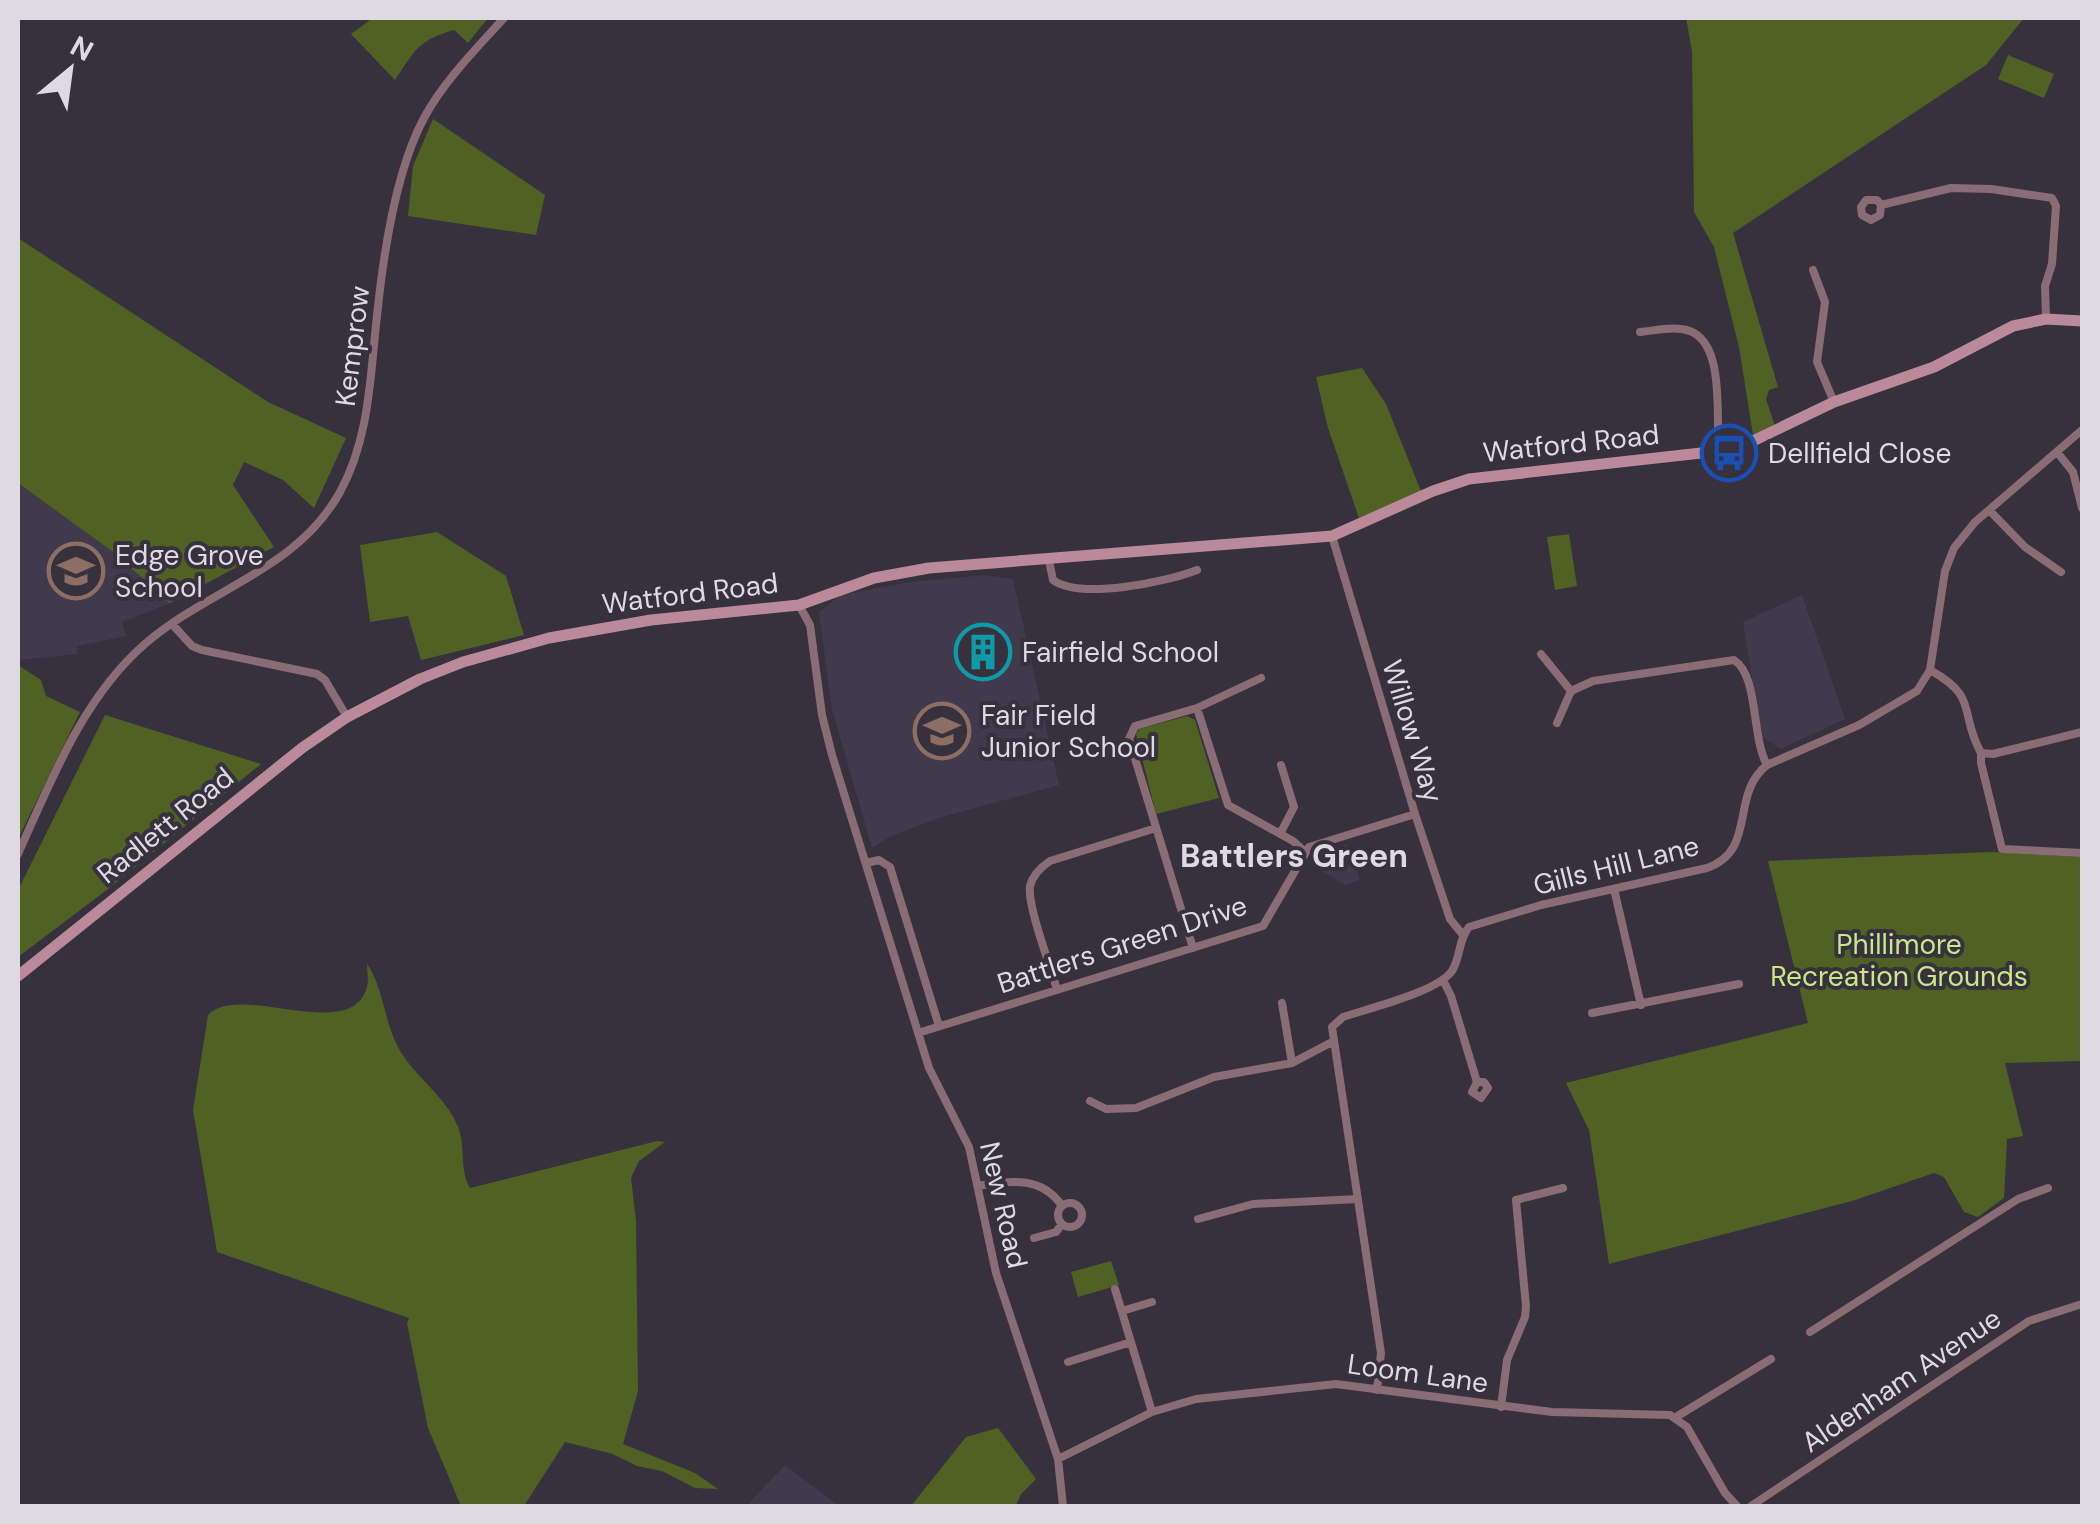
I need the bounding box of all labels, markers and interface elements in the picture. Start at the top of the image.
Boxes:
north arrow [20,20,120,120]
text: N [64,27,100,70]
street label: Kemprow [327,284,378,408]
street label: Watford Road [1481,416,1661,471]
bus stop icon: Dellfield Close [1699,423,1759,483]
place label: Dellfield Close [1768,435,1951,472]
place label: Edge Grove School [115,537,264,606]
school or university icon: Edge Grove School [46,541,106,601]
street label: Watford Road [600,564,780,623]
building icon: Fairfield School [953,622,1013,682]
place label: Fairfield School [1022,634,1219,671]
street label: Willow Way [1373,655,1452,807]
place label: Fair Field Junior School [981,697,1156,766]
school or university icon: Fair Field Junior School [912,701,972,761]
street label: Radlett Road [89,759,241,892]
street label: Gills Hill Lane [1529,827,1703,904]
district label: Battlers Green [1180,835,1408,877]
street label: Battlers Green Drive [993,887,1252,1002]
park label: Phillimore Recreation Grounds [1770,926,2028,995]
street label: New Road [971,1138,1036,1272]
street label: Aldenham Avenue [1794,1300,2008,1461]
street label: Loom Lane [1345,1345,1491,1402]

